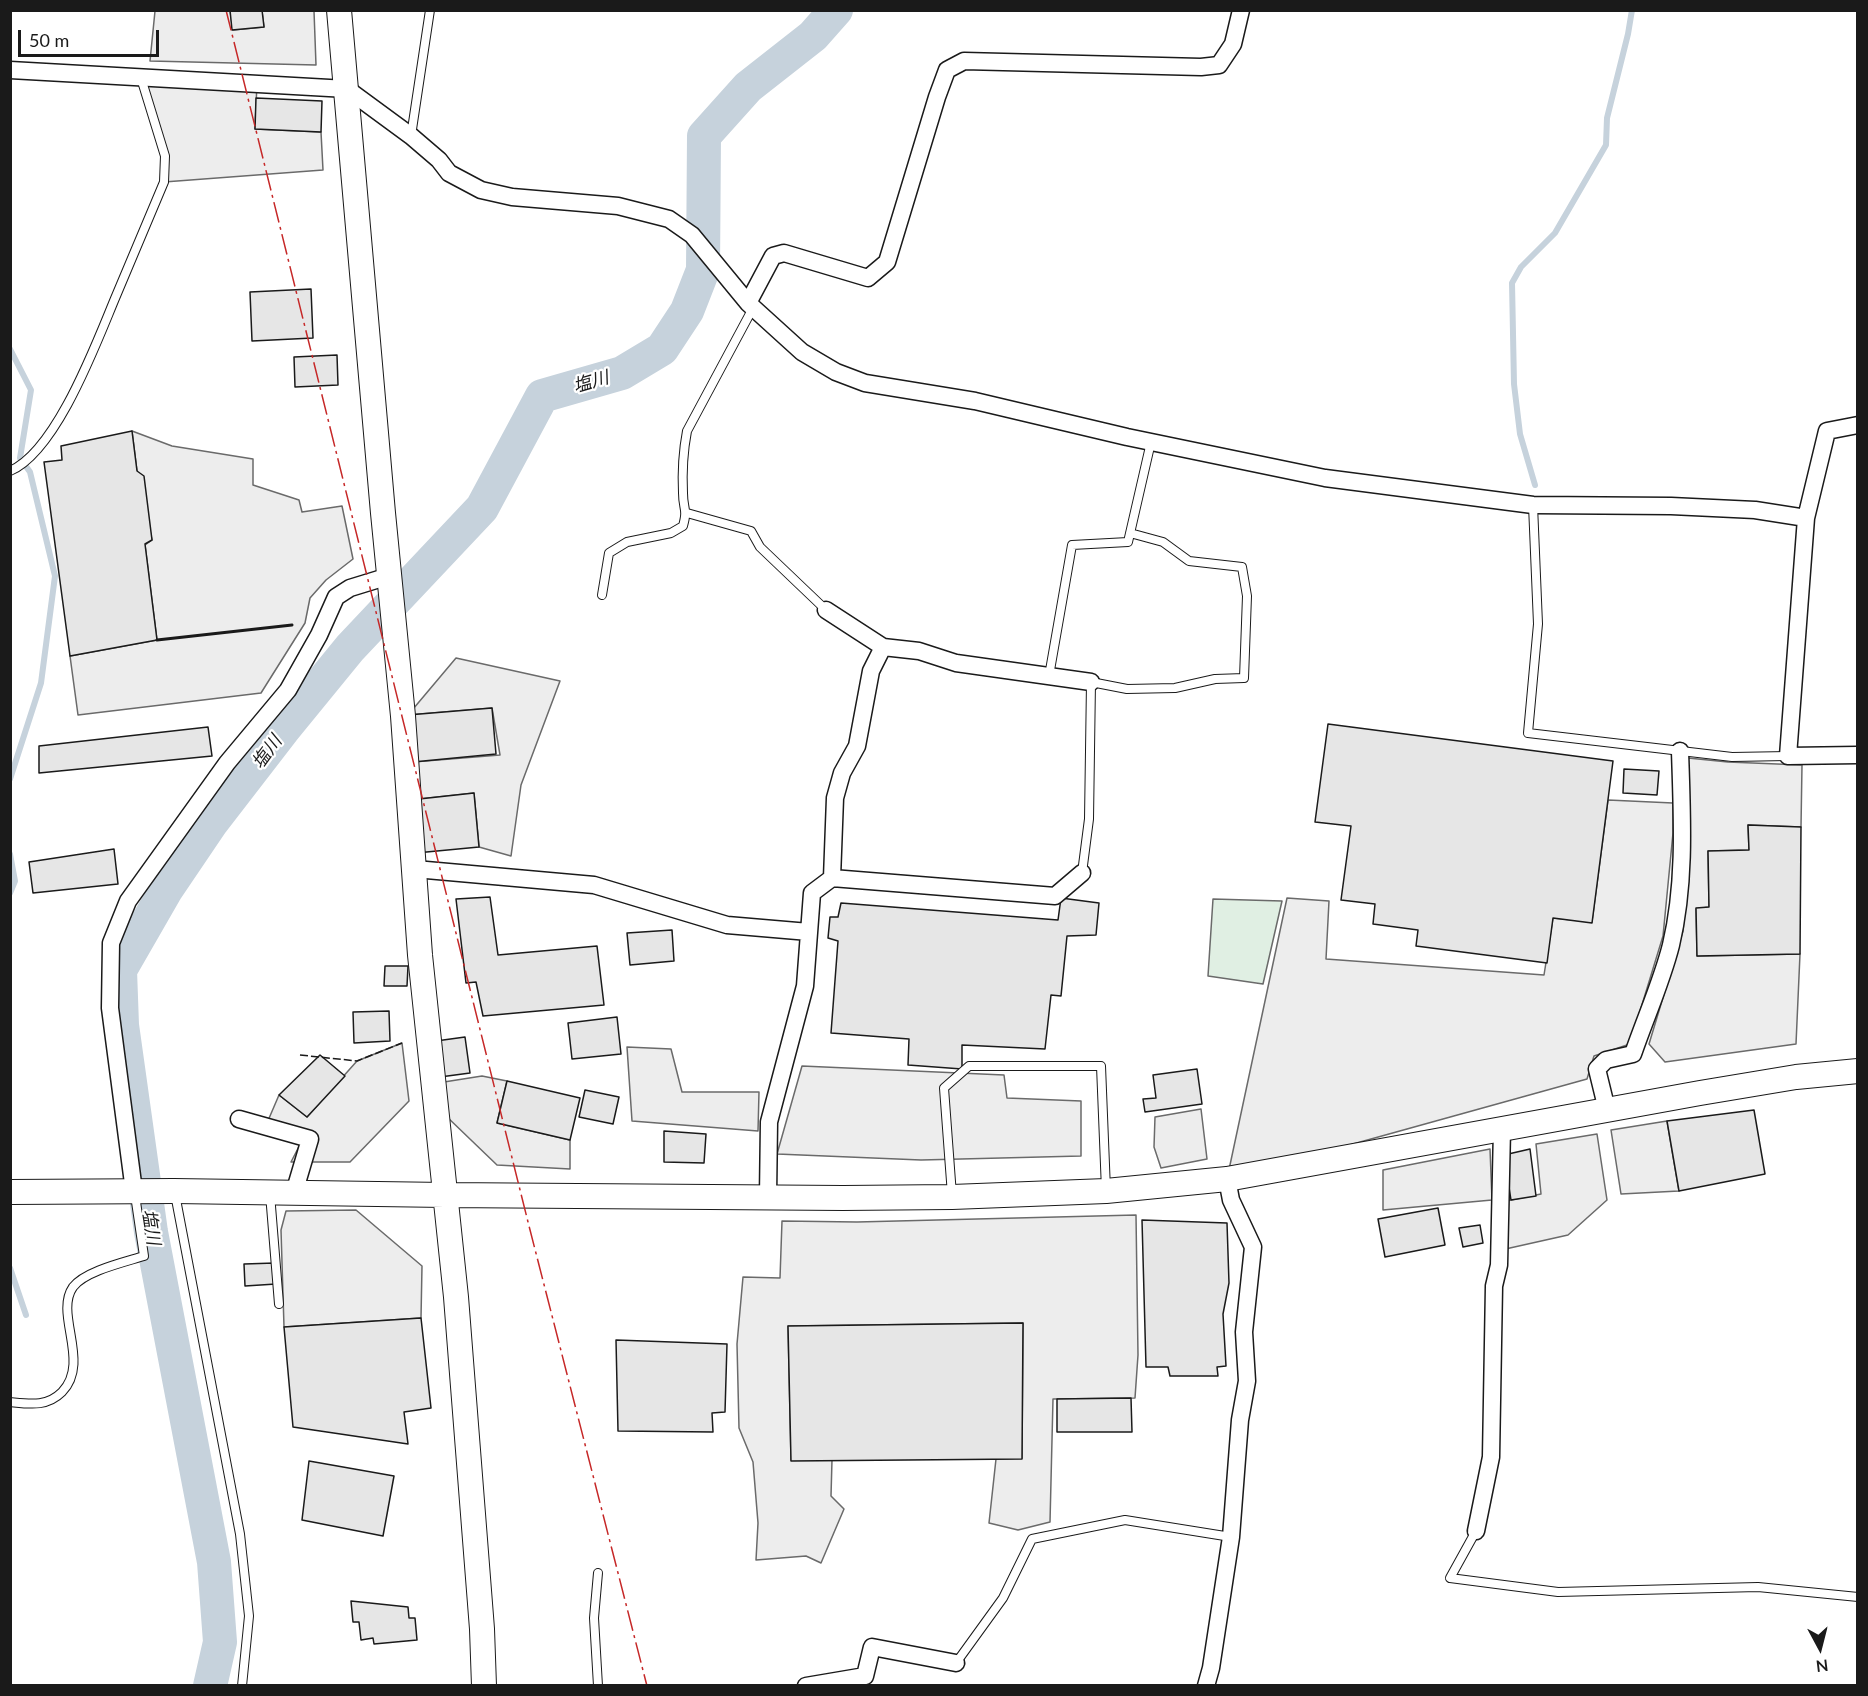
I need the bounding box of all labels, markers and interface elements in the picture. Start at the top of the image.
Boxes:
scale bar [21,18,162,56]
text: 50 m [29,29,69,51]
water label: 塩川 [571,367,611,397]
water label: 塩川 [248,731,286,773]
water label: 塩川 [138,1208,164,1246]
north arrow [1790,1618,1850,1678]
text: N [1815,1656,1830,1677]

